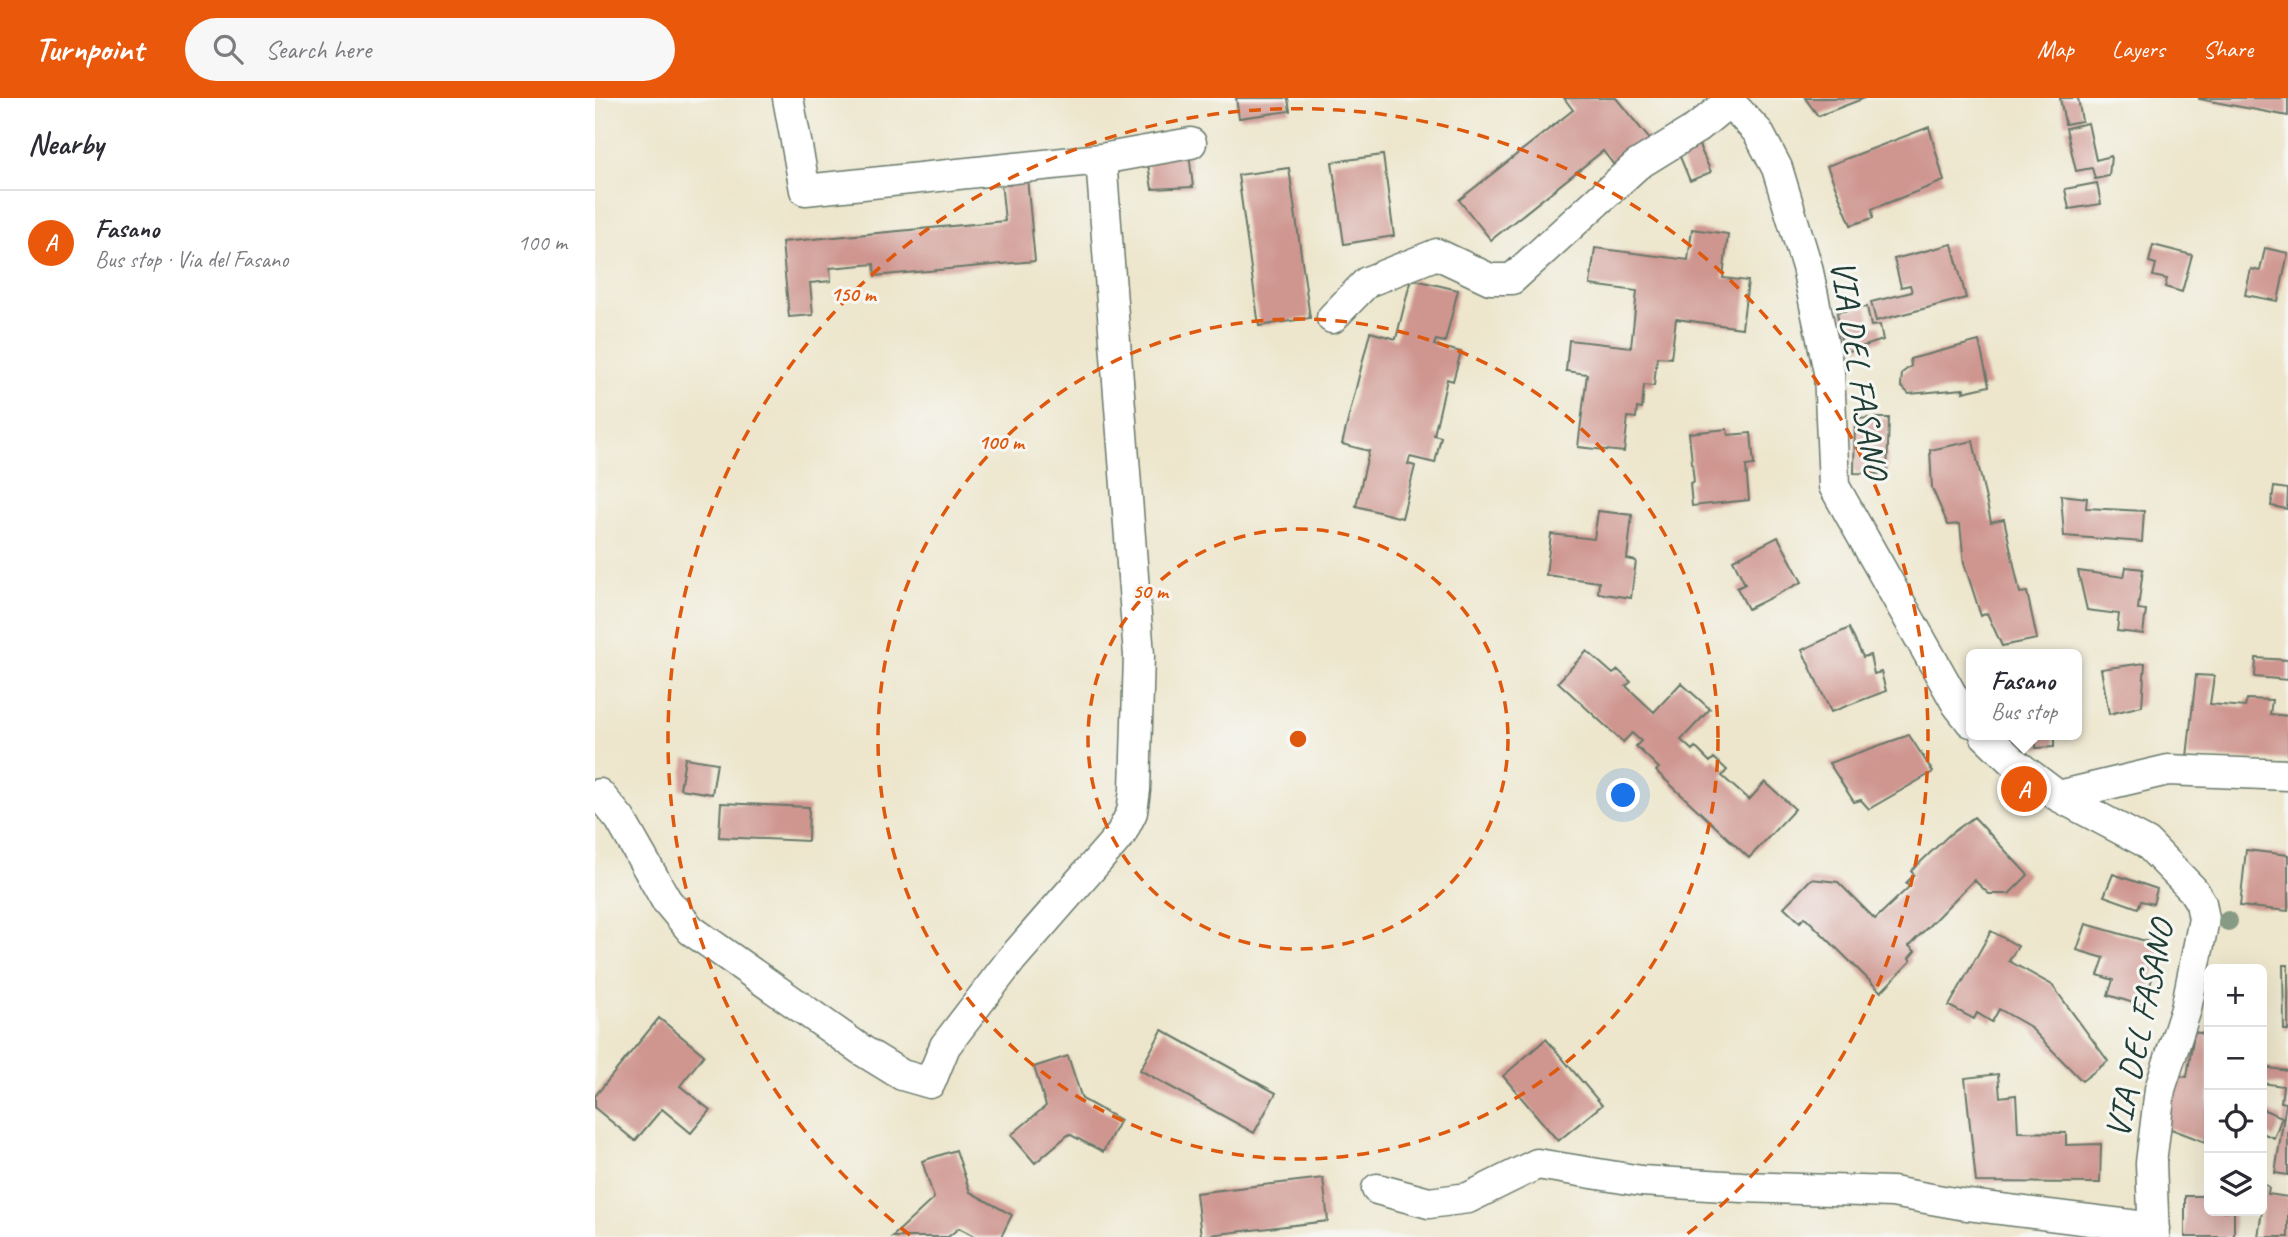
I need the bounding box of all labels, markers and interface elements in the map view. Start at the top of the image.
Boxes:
search box [185,18,675,81]
text: Turnpoint [35,28,143,70]
icon: search [209,30,247,68]
text: Search here [265,33,371,66]
text: Map [2037,34,2074,64]
text: Layers [2112,34,2165,64]
text: Share [2203,34,2253,64]
text: Nearby [28,125,104,163]
text: Fasano [95,212,159,245]
text: A [45,228,57,257]
text: 100 m [518,228,567,257]
text: Bus stop · Via del Fasano [95,245,288,274]
street label: VIA DEL FASANO [1820,257,1900,485]
text: 150 m [830,281,878,307]
text: 100 m [978,429,1026,455]
text: 50 m [1132,578,1170,604]
popup [1966,649,2082,740]
text: Fasano [1991,664,2055,697]
text: Bus stop [1991,697,2057,726]
centre of rings [1286,727,1310,751]
pin: A [2001,763,2047,815]
your location [1606,778,1640,812]
street label: VIA DEL FASANO [2095,913,2185,1142]
map controls [2204,964,2267,1216]
button: + [2204,964,2267,1027]
button: − [2204,1027,2267,1090]
button: locate [2204,1090,2267,1153]
button: layers [2204,1153,2267,1216]

